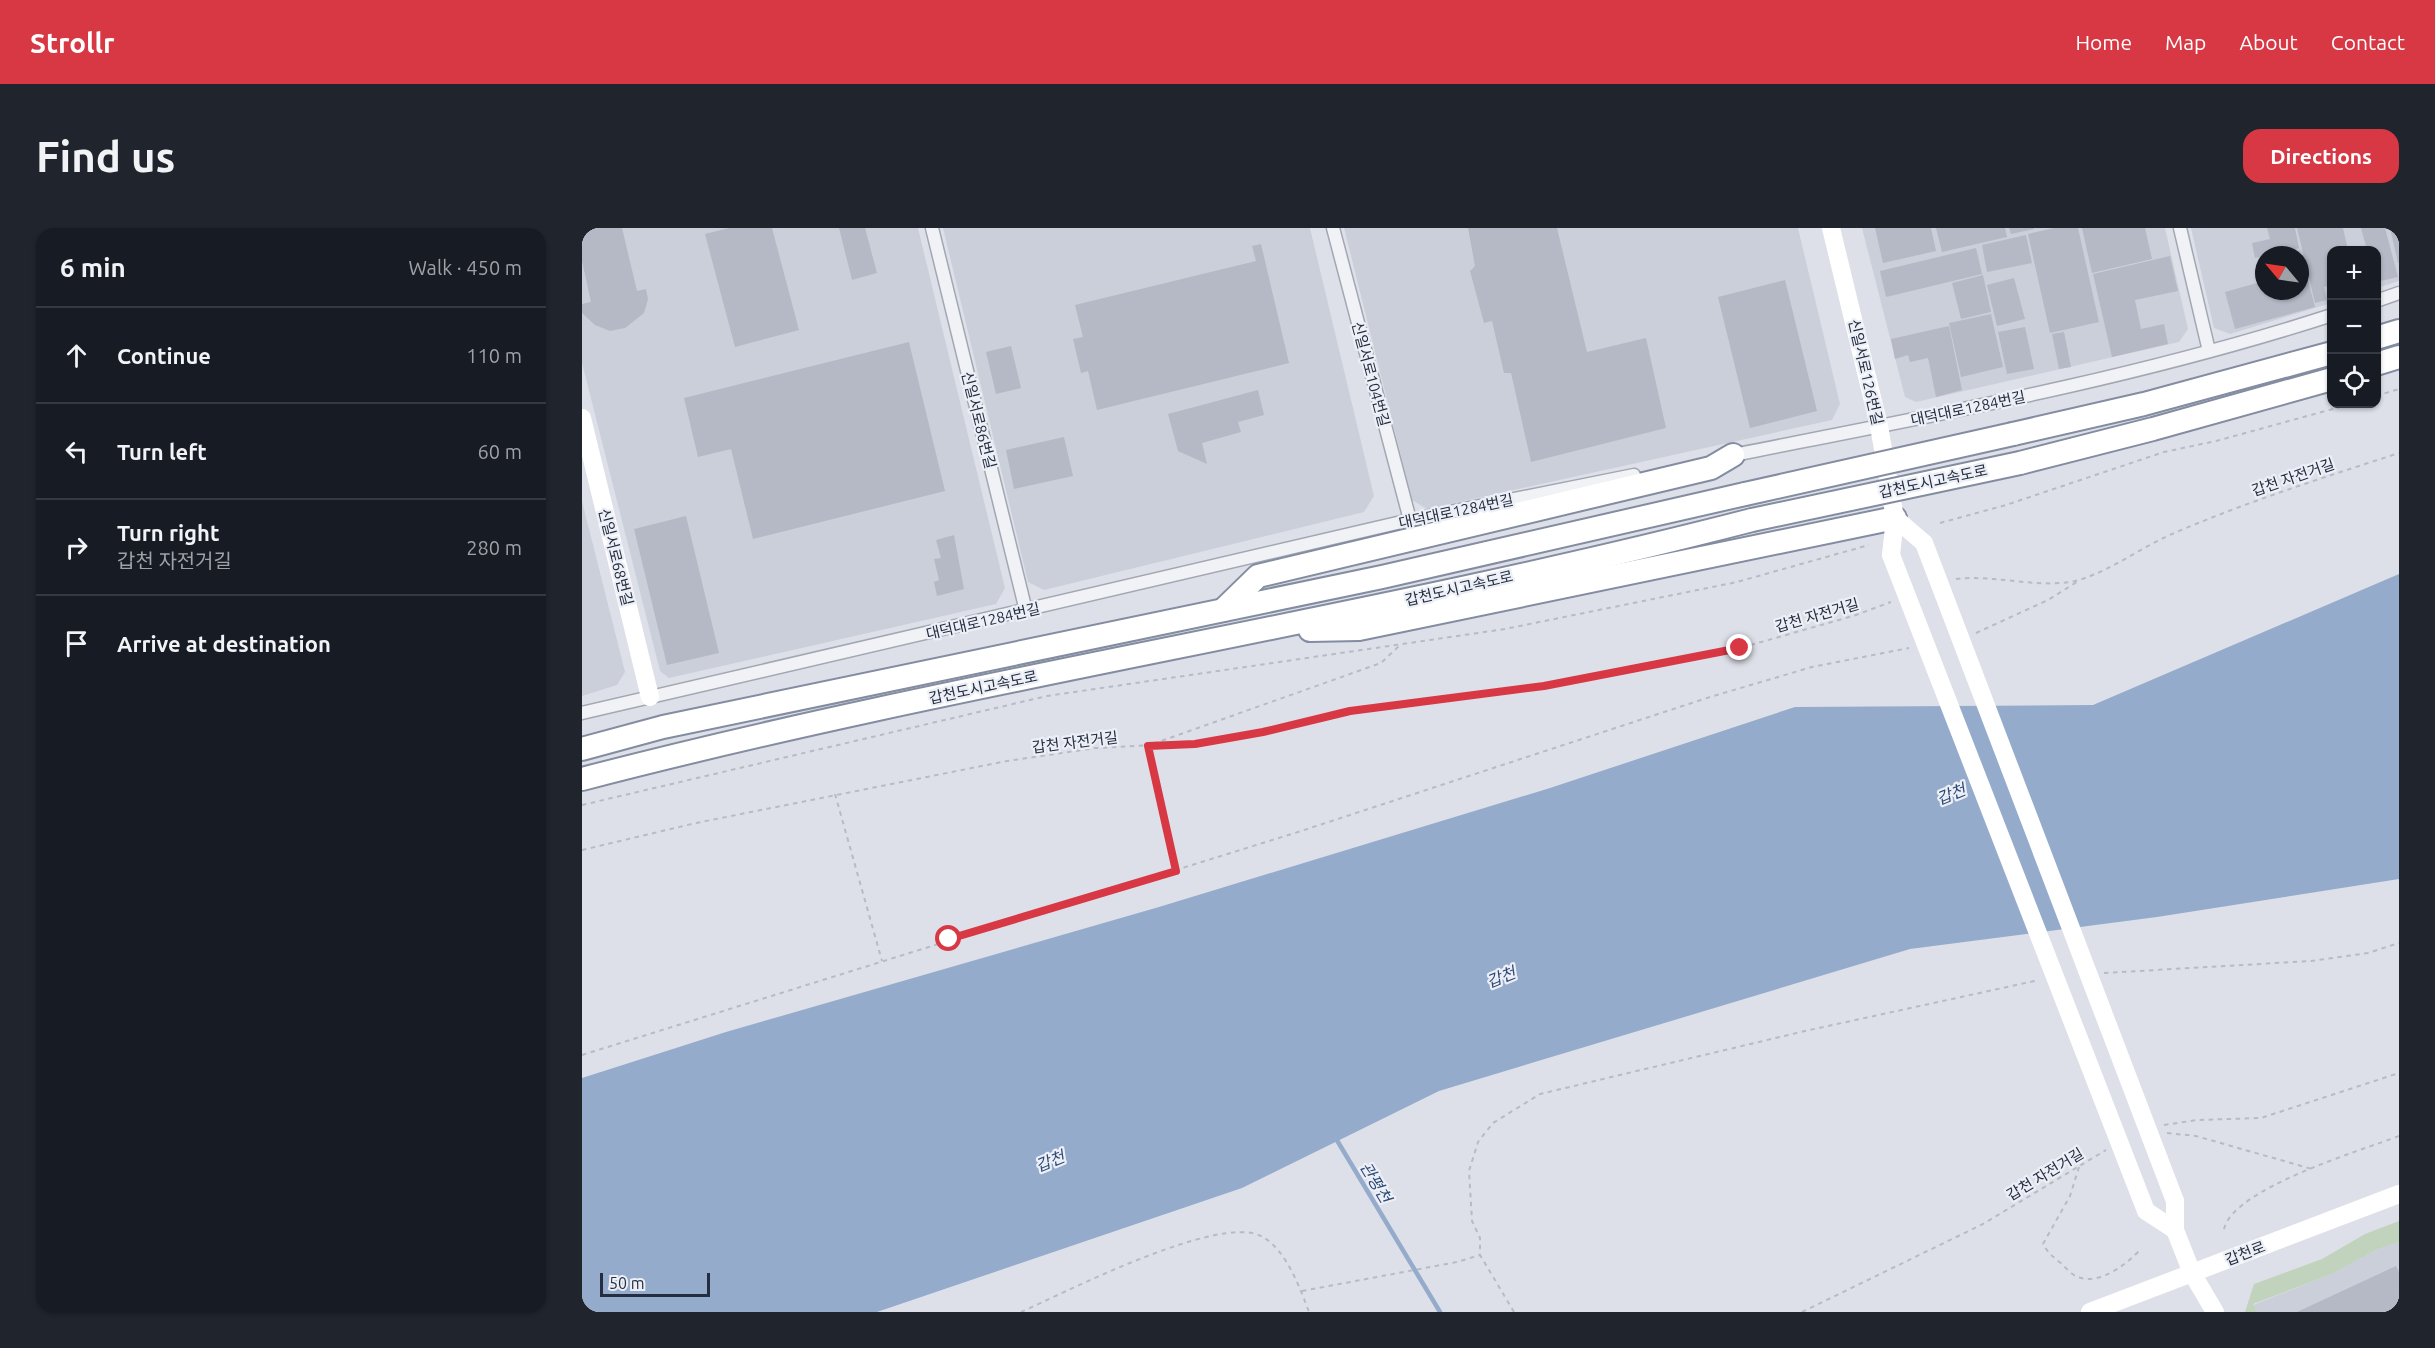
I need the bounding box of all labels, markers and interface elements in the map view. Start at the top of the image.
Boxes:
text: Strollr [30,27,115,58]
text: Home [2075,30,2132,54]
text: Map [2165,30,2206,54]
text: About [2239,30,2298,54]
text: Contact [2331,30,2405,54]
button: Directions [2243,129,2399,183]
text: Find us [36,133,175,180]
north arrow [2255,246,2309,300]
map controls [2327,246,2381,408]
button: + [2327,246,2381,300]
text: 6 min [60,253,126,282]
text: Walk · 450 m [409,256,522,279]
button: − [2327,300,2381,354]
street label: 신일서로126번길 [1846,317,1886,427]
street label: 신일서로104번길 [1349,320,1393,428]
icon: ahead [60,339,93,372]
text: Continue [117,343,211,368]
text: 110 m [466,344,522,367]
button: locate [2327,354,2381,408]
street label: 신일서로86번길 [959,370,999,470]
street label: 대덕대로1284번길 [1909,388,2027,428]
icon: left [60,435,93,468]
text: Turn left [117,439,207,464]
text: 60 m [478,440,522,463]
street label: 갑천 자전거길 [2249,455,2337,499]
street label: 갑천도시고속도로 [1877,461,1989,501]
street label: 대덕대로1284번길 [1397,491,1515,531]
street label: 신일서로68번길 [596,507,636,607]
text: Turn right [117,520,219,545]
icon: right [60,531,93,564]
text: 280 m [466,536,522,559]
text: 갑천 자전거길 [117,549,232,572]
street label: 갑천도시고속도로 [1403,567,1515,609]
street label: 갑천 자전거길 [1773,595,1861,635]
street label: 대덕대로1284번길 [924,600,1042,642]
icon: arrive [60,627,93,660]
text: Arrive at destination [117,631,331,656]
route end [1726,634,1752,660]
street label: 갑천도시고속도로 [927,667,1039,707]
street label: 갑천 자전거길 [1031,728,1119,756]
water label: 갑천 [1934,779,1970,808]
route start [935,925,961,951]
water label: 갑천 [1484,962,1520,991]
street label: 갑천 자전거길 [2004,1145,2086,1203]
water label: 갑천 [1033,1146,1069,1175]
water label: 관평천 [1357,1158,1396,1208]
street label: 갑천로 [2223,1238,2267,1268]
scale bar [600,1270,710,1298]
text: 50 m [609,1274,645,1292]

